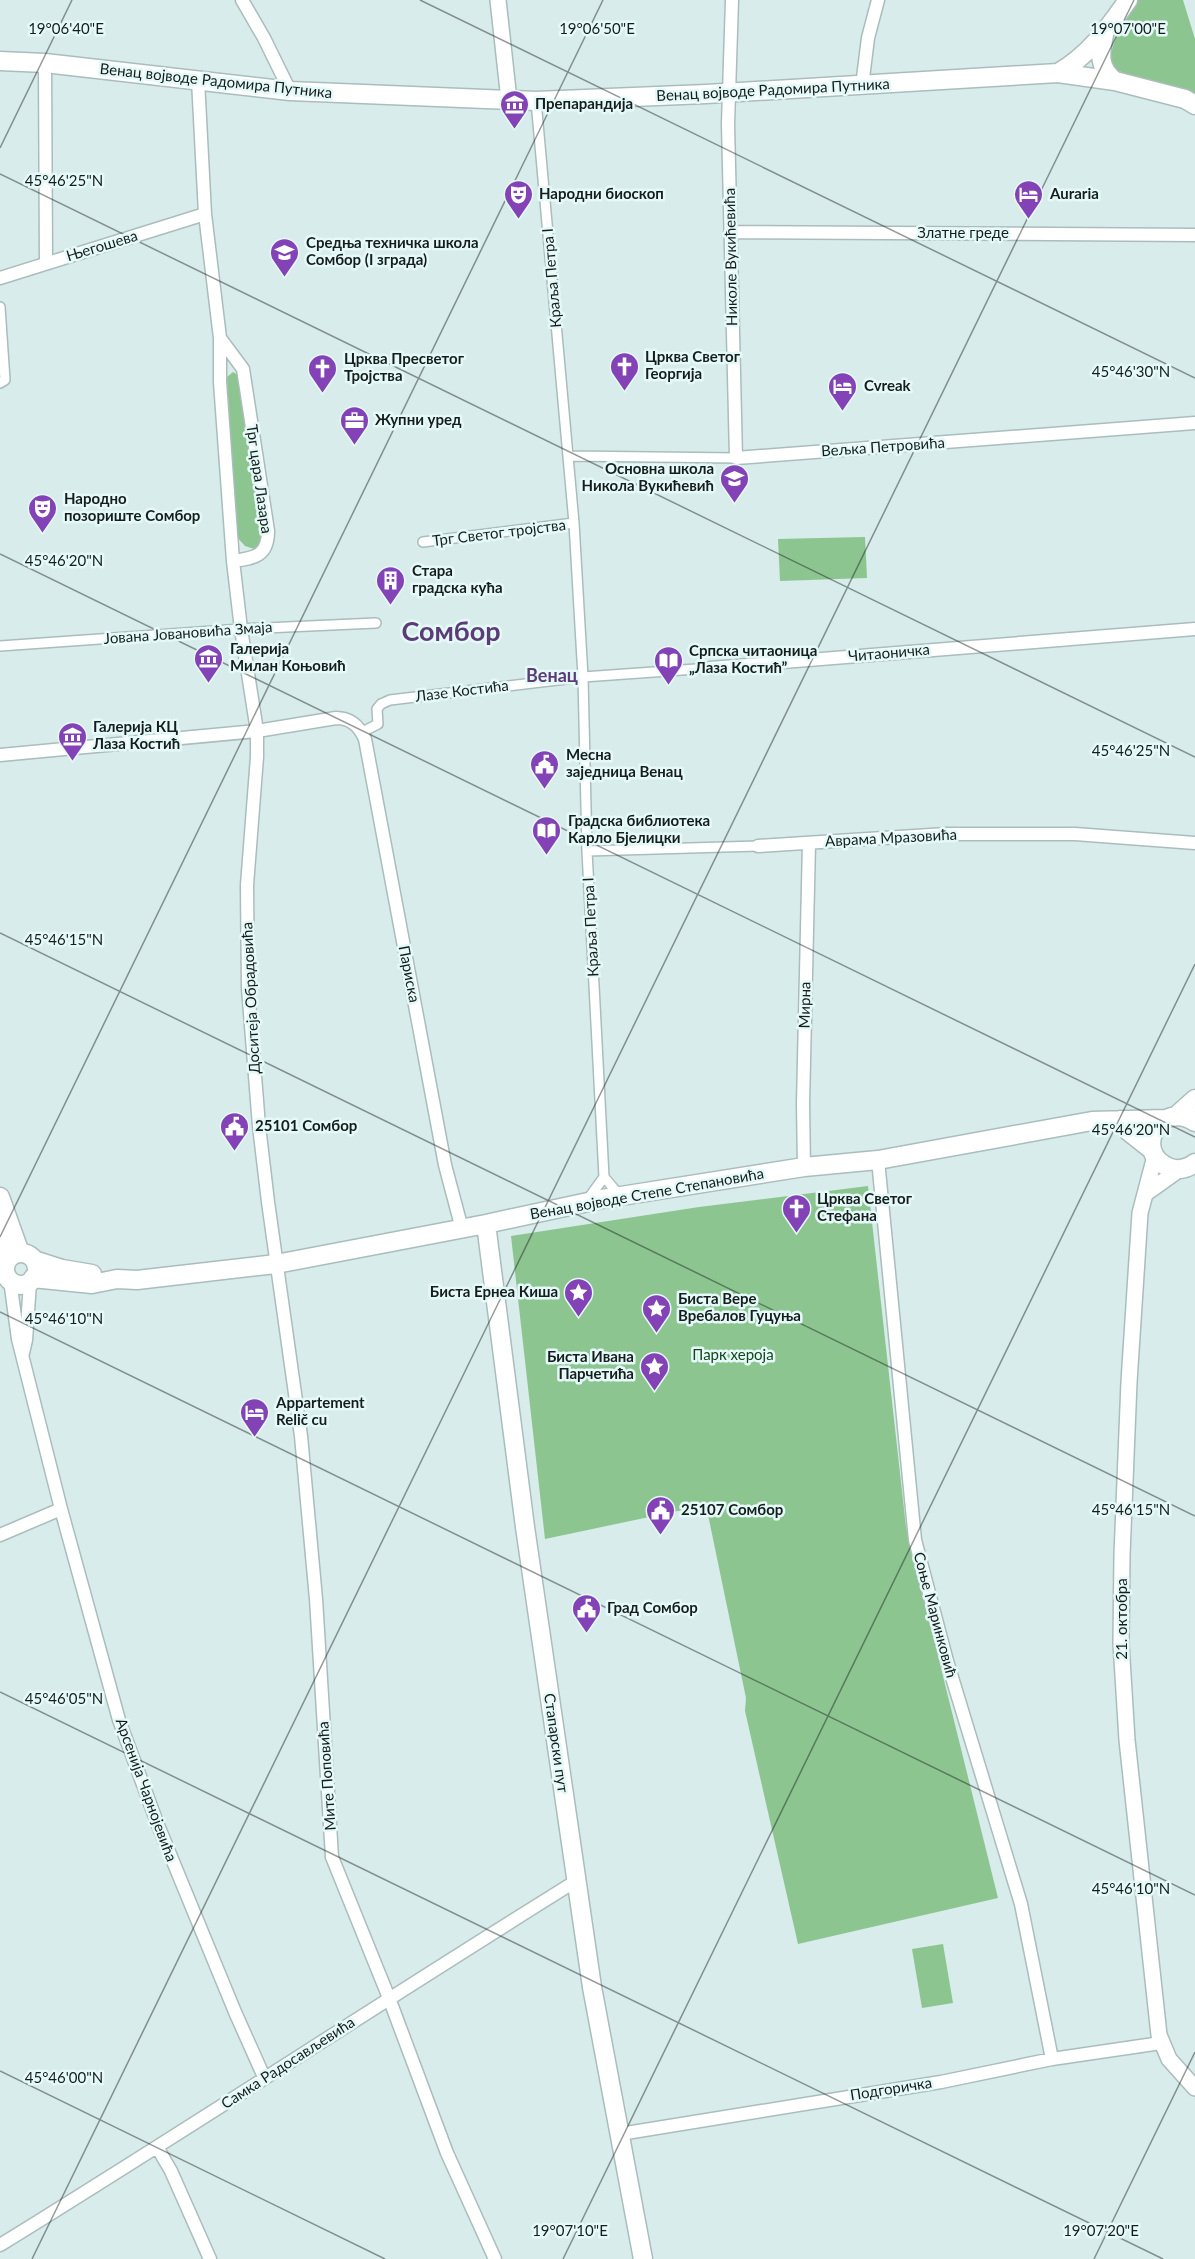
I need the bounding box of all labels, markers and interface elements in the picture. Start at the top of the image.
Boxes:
text: 19°06'40"E [28,19,104,37]
text: 19°06'50"E [559,19,635,37]
text: 19°07'00"E [1090,19,1166,37]
street label: Венац војводе Радомира Путника [99,59,333,101]
street label: Венац војводе Радомира Путника [656,74,890,104]
museum icon: Препарандија [498,88,530,130]
place label: Препарандија [535,94,633,112]
text: 45°46'25"N [25,171,103,189]
theatre icon: Народни биоскоп [502,178,534,220]
hotel icon: Auraria [1013,178,1045,220]
place label: Народни биоскоп [539,184,664,202]
place label: Auraria [1049,184,1099,202]
street label: Николе Вукићевића [720,188,740,326]
street label: Златне греде [917,223,1009,241]
street label: Његошева [64,226,140,264]
street label: Краља Петра I [538,228,564,329]
place label: Средња техничка школа Сомбор (I зграда) [306,233,479,268]
school or university icon: Средња техничка школа Сомбор (I зграда) [269,236,301,278]
place label: Црква Светог Георгија [645,347,741,382]
place label: Црква Пресветог Тројства [344,349,465,384]
church icon: Црква Светог Георгија [608,350,640,392]
church icon: Црква Пресветог Тројства [307,352,339,394]
text: 45°46'30"N [1092,362,1170,380]
hotel icon: Cvreak [827,370,859,412]
place label: Cvreak [864,376,912,394]
office icon: Жупни уред [338,404,370,446]
place label: Жупни уред [375,410,462,428]
street label: Трг цара Лазара [243,423,277,535]
street label: Вељка Петровића [820,433,945,459]
place label: Основна школа Никола Вукићевић [582,459,714,494]
school or university icon: Основна школа Никола Вукићевић [719,462,751,504]
place label: Народно позориште Сомбор [64,489,200,524]
theatre icon: Народно позориште Сомбор [27,492,59,534]
street label: Трг Светог тројства [431,515,567,549]
text: 45°46'20"N [25,551,103,569]
place label: Стара градска кућа [412,561,503,596]
building icon: Стара градска кућа [375,564,407,606]
district label: Сомбор [401,614,501,647]
street label: Јована Јовановића Змаја [103,617,273,647]
place label: Галерија Милан Коњовић [230,639,346,674]
street label: Читаоничка [847,639,931,665]
place label: Српска читаоница „Лаза Костић” [689,641,817,676]
museum icon: Галерија Милан Коњовић [193,642,225,684]
library icon: Српска читаоница „Лаза Костић” [652,644,684,686]
district label: Венац [526,664,578,686]
street label: Лазе Костића [413,675,510,705]
place label: Галерија КЦ Лаза Костић [92,717,180,752]
museum icon: Галерија КЦ Лаза Костић [56,720,88,762]
text: 45°46'25"N [1092,741,1170,759]
place label: Месна заједница Венац [566,745,683,780]
public building icon: Месна заједница Венац [529,748,561,790]
place label: Градска библиотека Карло Бјелицки [568,811,710,846]
library icon: Градска библиотека Карло Бјелицки [531,814,563,856]
street label: Аврама Мразовића [825,825,957,849]
street label: Краља Петра I [578,877,602,977]
street label: Доситеја Обрадовића [237,922,263,1074]
text: 45°46'15"N [25,930,103,948]
street label: Париска [396,944,424,1004]
street label: Мирна [795,981,813,1029]
public building icon: 25101 Сомбор [218,1110,250,1152]
place label: 25101 Сомбор [255,1116,357,1134]
text: 45°46'20"N [1092,1120,1170,1138]
street label: Венац војводе Степе Степановића [528,1164,765,1222]
place label: Црква Светог Стефана [817,1189,913,1224]
church icon: Црква Светог Стефана [780,1192,812,1234]
place icon: Биста Ернеа Киша [563,1276,595,1318]
place label: Биста Ернеа Киша [430,1282,558,1300]
place label: Биста Вере Вребалов Гуцуња [678,1289,801,1324]
place icon: Биста Вере Вребалов Гуцуња [641,1292,673,1334]
text: 45°46'10"N [25,1309,103,1327]
park label: Парк хероја [692,1345,774,1363]
place label: Биста Ивана Парчетића [547,1347,634,1382]
place icon: Биста Ивана Парчетића [639,1350,671,1392]
place label: Appartement Relič cu [275,1393,365,1428]
hotel icon: Appartement Relič cu [239,1396,271,1438]
public building icon: 25107 Сомбор [644,1494,676,1536]
place label: 25107 Сомбор [681,1500,783,1518]
text: 45°46'15"N [1092,1500,1170,1518]
street label: Соње Маринковић [911,1550,961,1680]
street label: 21. октобра [1112,1578,1130,1660]
public building icon: Град Сомбор [570,1592,602,1634]
place label: Град Сомбор [607,1598,698,1616]
text: 45°46'05"N [25,1689,103,1707]
street label: Стапарски пут [541,1692,573,1794]
street label: Арсенија Чарнојевића [113,1715,181,1864]
street label: Мите Поповића [313,1721,339,1831]
text: 45°46'10"N [1092,1879,1170,1897]
street label: Самка Радосављевића [217,2012,358,2112]
text: 45°46'00"N [25,2068,103,2086]
street label: Подгоричка [849,2073,933,2103]
text: 19°07'10"E [532,2221,608,2239]
text: 19°07'20"E [1063,2221,1139,2239]

